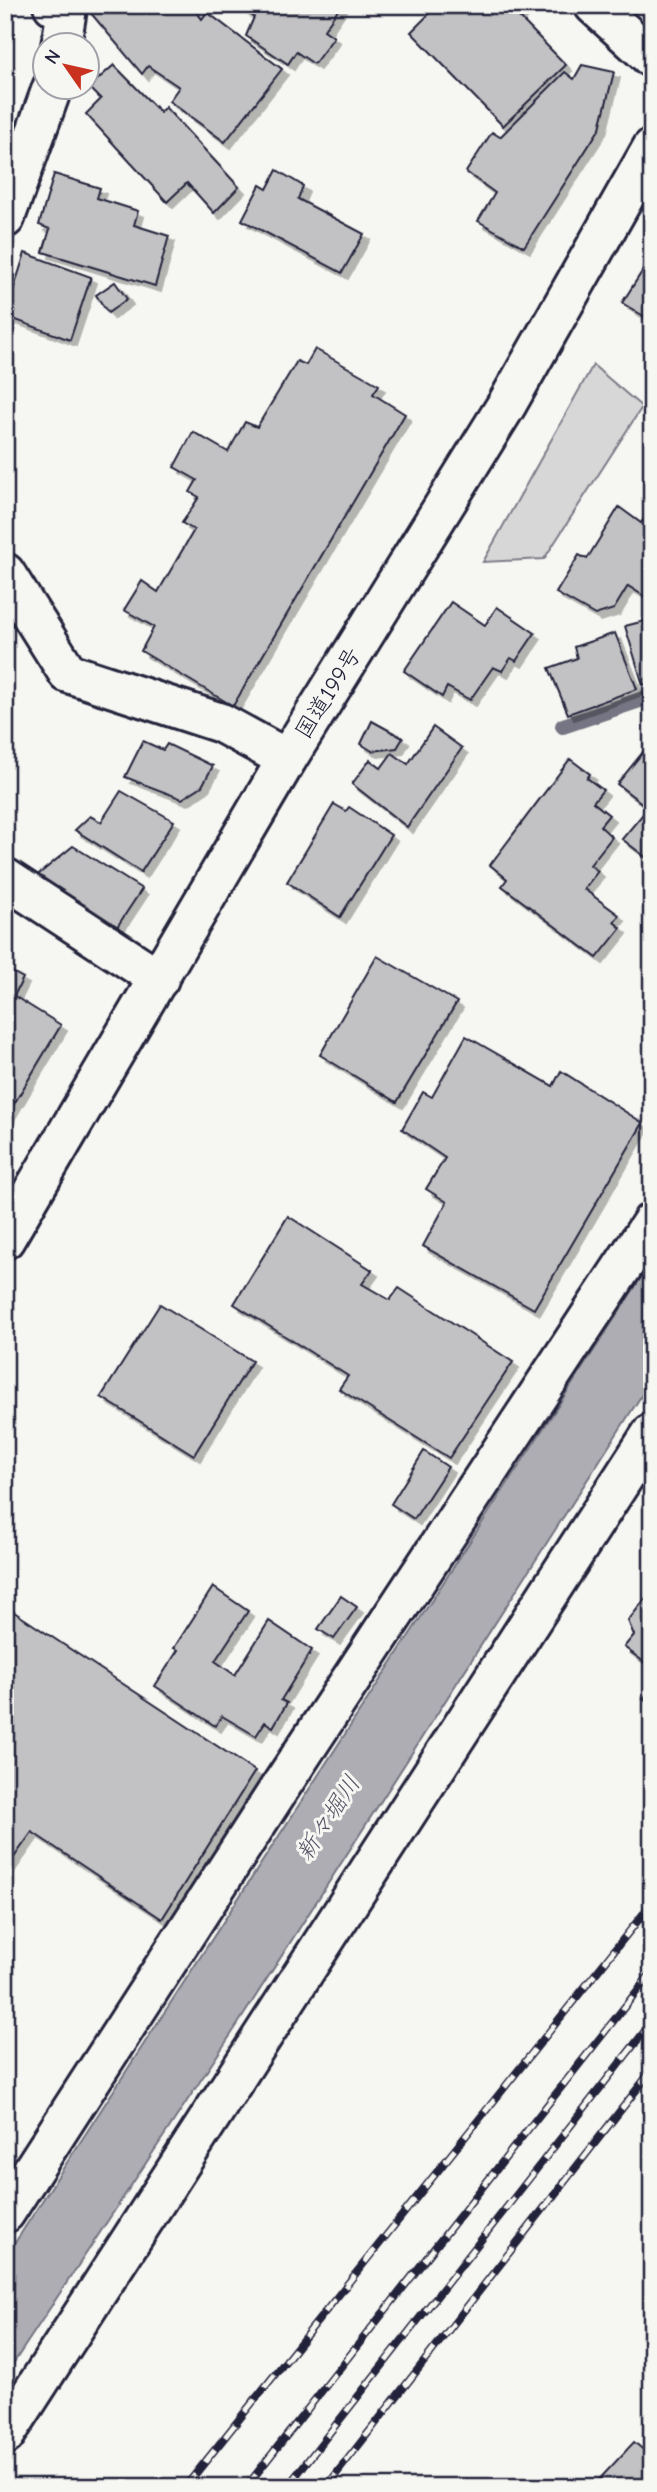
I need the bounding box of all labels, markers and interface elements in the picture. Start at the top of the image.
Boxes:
north arrow [32,32,102,102]
text: N [40,46,65,68]
street label: 国道199号 [289,642,367,744]
water label: 新々堀川 [290,1770,366,1866]

